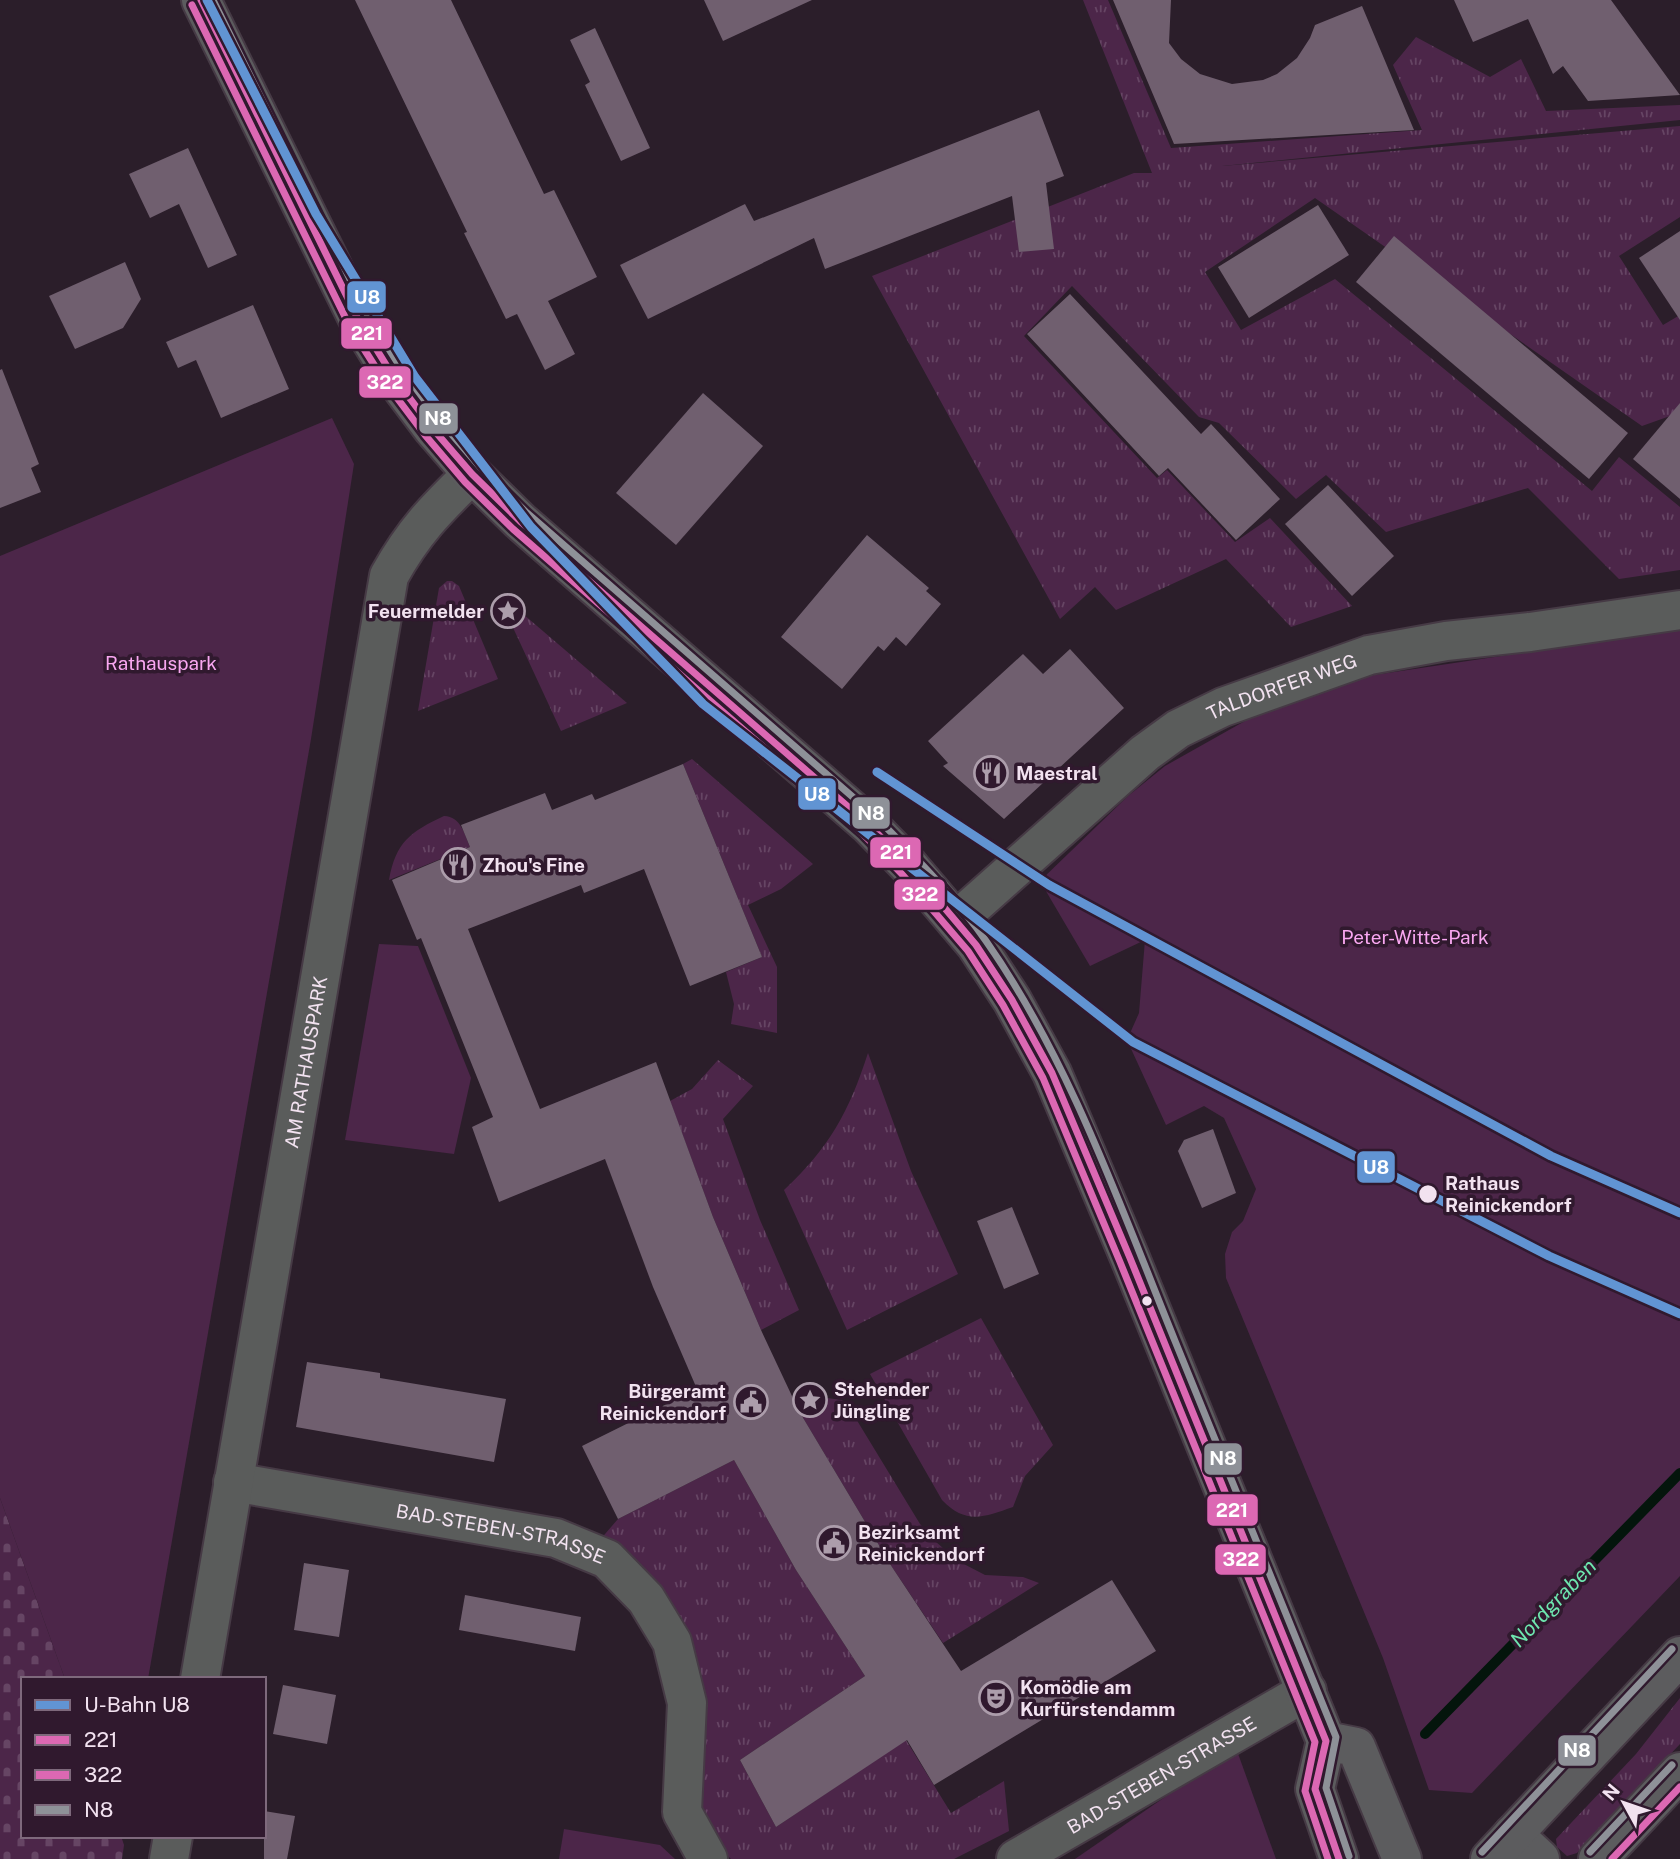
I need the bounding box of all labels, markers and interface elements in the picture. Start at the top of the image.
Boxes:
line badge: U8 [346,280,387,314]
text: U8 [354,286,380,308]
line badge: 221 [340,317,393,350]
text: 221 [351,322,383,344]
line badge: 322 [358,365,412,399]
text: 322 [367,371,403,393]
line badge: N8 [418,402,459,435]
text: N8 [424,407,452,429]
place icon: Feuermelder [489,592,527,630]
place label: Feuermelder [368,600,484,622]
street label: TALDORFER WEG [1203,649,1360,724]
park label: Rathauspark [105,652,217,674]
restaurant icon: Maestral [972,754,1010,792]
place label: Maestral [1016,762,1098,784]
line badge: U8 [797,777,837,811]
text: U8 [804,783,830,805]
line badge: N8 [851,796,891,830]
text: N8 [857,802,885,824]
line badge: 221 [869,836,922,869]
text: 221 [880,841,912,863]
restaurant icon: Zhou's Fine [439,846,477,884]
place label: Zhou's Fine [482,854,585,876]
line badge: 322 [893,878,946,911]
text: 322 [902,883,938,905]
park label: Peter-Witte-Park [1341,926,1489,948]
street label: AM RATHAUSPARK [280,974,331,1150]
line badge: U8 [1356,1150,1396,1184]
text: U8 [1363,1156,1389,1178]
place label: Rathaus Reinickendorf [1445,1172,1572,1216]
marker: Rathaus Reinickendorf [1417,1183,1439,1205]
unlabelled marker [1140,1294,1154,1308]
place label: Stehender Jüngling [834,1378,929,1422]
place label: Bürgeramt Reinickendorf [599,1380,726,1424]
place icon: Stehender Jüngling [791,1381,829,1419]
public building icon: Bürgeramt Reinickendorf [732,1383,770,1421]
line badge: N8 [1203,1442,1243,1476]
text: N8 [1209,1447,1237,1469]
line badge: 221 [1206,1493,1259,1527]
street label: BAD-STEBEN-STRASSE [394,1499,609,1568]
text: 221 [1216,1499,1248,1521]
place label: Bezirksamt Reinickendorf [858,1521,985,1565]
public building icon: Bezirksamt Reinickendorf [815,1524,853,1562]
line badge: 322 [1214,1543,1267,1576]
text: 322 [1223,1548,1259,1570]
water label: Nordgraben [1505,1554,1601,1652]
place label: Komödie am Kurfürstendamm [1020,1676,1175,1720]
legend [21,1677,266,1838]
theatre icon: Komödie am Kurfürstendamm [977,1679,1015,1717]
text: U-Bahn U8 [84,1692,190,1717]
street label: BAD-STEBEN-STRASSE [1063,1712,1260,1838]
text: 221 [84,1727,118,1752]
line badge: N8 [1557,1734,1597,1767]
text: N8 [1563,1739,1591,1761]
text: 322 [84,1762,122,1787]
north arrow [1589,1768,1659,1838]
text: N [1598,1779,1624,1805]
text: N8 [84,1797,113,1822]

